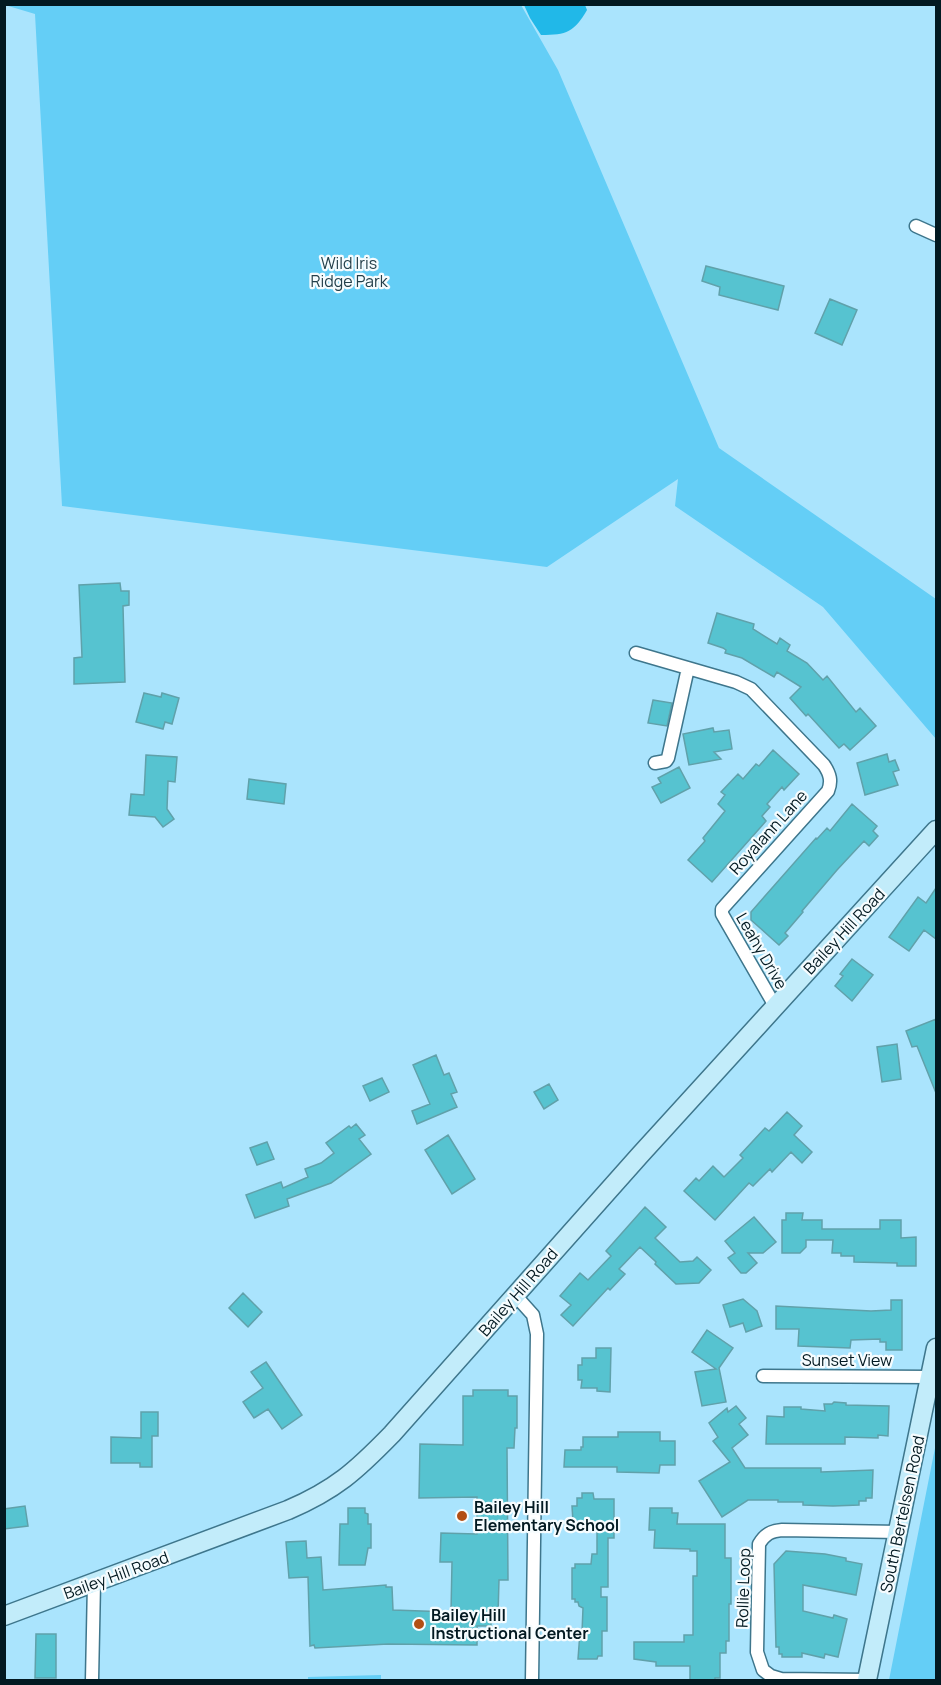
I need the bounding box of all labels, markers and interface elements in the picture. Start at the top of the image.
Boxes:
park label: Wild Iris Ridge Park [310,252,389,292]
street label: Royalann Lane [724,785,812,879]
street label: Bailey Hill Road [798,883,890,979]
street label: Leahy Drive [731,909,793,993]
street label: Bailey Hill Road [474,1243,562,1341]
street label: Sunset View [802,1349,892,1371]
street label: South Bertelsen Road [875,1433,929,1595]
place label: Bailey Hill Elementary School [474,1496,619,1536]
marker: Bailey Hill Elementary School [455,1509,469,1523]
street label: Bailey Hill Road [60,1546,172,1604]
street label: Rollie Loop [731,1548,755,1628]
place label: Bailey Hill Instructional Center [431,1604,589,1644]
marker: Bailey Hill Instructional Center [412,1617,426,1631]

